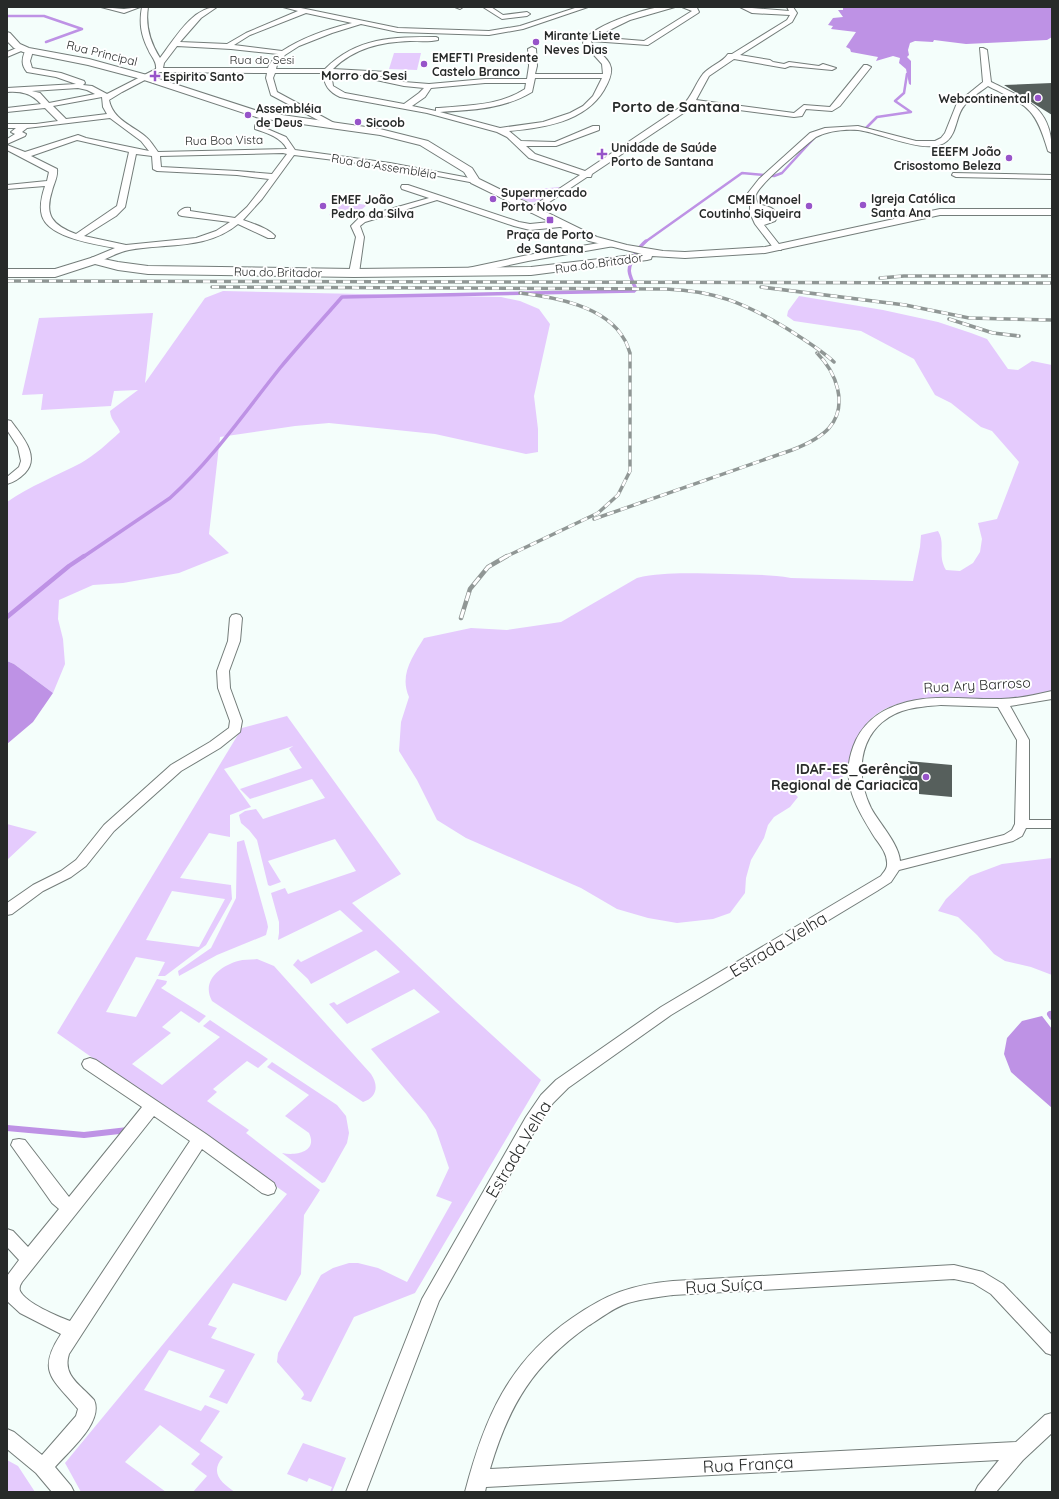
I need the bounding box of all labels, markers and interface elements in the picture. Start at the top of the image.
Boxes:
place label: Mirante Liete Neves Dias [544,28,620,57]
street label: Rua Principal [65,37,139,69]
marker: Mirante Liete Neves Dias [531,37,541,47]
place label: EMEFTI Presidente Castelo Branco [432,50,538,79]
street label: Rua do Sesi [230,52,294,67]
marker: EMEFTI Presidente Castelo Branco [419,59,429,69]
district label: Morro do Sesi [321,67,407,83]
place label: Espirito Santo [163,69,244,84]
marker: Espirito Santo [150,71,160,81]
place label: Webcontinental [939,91,1030,106]
marker: Webcontinental [1033,93,1043,103]
district label: Porto de Santana [612,97,740,116]
place label: Assembléia de Deus [256,101,322,130]
marker: Assembléia de Deus [243,110,253,120]
place label: Sicoob [366,115,405,130]
marker: Sicoob [353,117,363,127]
street label: Rua Boa Vista [185,132,263,148]
place label: Unidade de Saúde Porto de Santana [611,140,717,169]
place label: EEEFM João Crisostomo Beleza [894,144,1002,173]
marker: Unidade de Saúde Porto de Santana [596,148,608,160]
street label: Rua da Assembléia [330,150,438,182]
marker: EEEFM João Crisostomo Beleza [1004,153,1014,163]
place label: Supermercado Porto Novo [501,185,587,214]
place label: Igreja Católica Santa Ana [871,191,955,220]
place label: EMEF João Pedro da Silva [331,192,414,221]
place label: CMEI Manoel Coutinho Siqueira [699,192,801,221]
marker: Supermercado Porto Novo [488,194,498,204]
marker: Igreja Católica Santa Ana [858,200,868,210]
marker: EMEF João Pedro da Silva [318,201,328,211]
marker: CMEI Manoel Coutinho Siqueira [804,201,814,211]
marker: Praça de Porto de Santana [545,215,555,225]
place label: Praça de Porto de Santana [506,227,594,256]
street label: Rua do Britador [554,249,644,277]
street label: Rua do Britador [234,264,323,280]
street label: Rua Ary Barroso [923,673,1031,697]
place label: IDAF-ES_Gerência Regional de Cariacica [771,760,918,794]
marker: IDAF-ES_Gerência Regional de Cariacica [921,772,931,782]
street label: Estrada Velha [726,907,830,981]
street label: Estrada Velha [481,1097,555,1201]
street label: Rua Suíça [685,1272,763,1298]
street label: Rua França [702,1451,794,1477]

